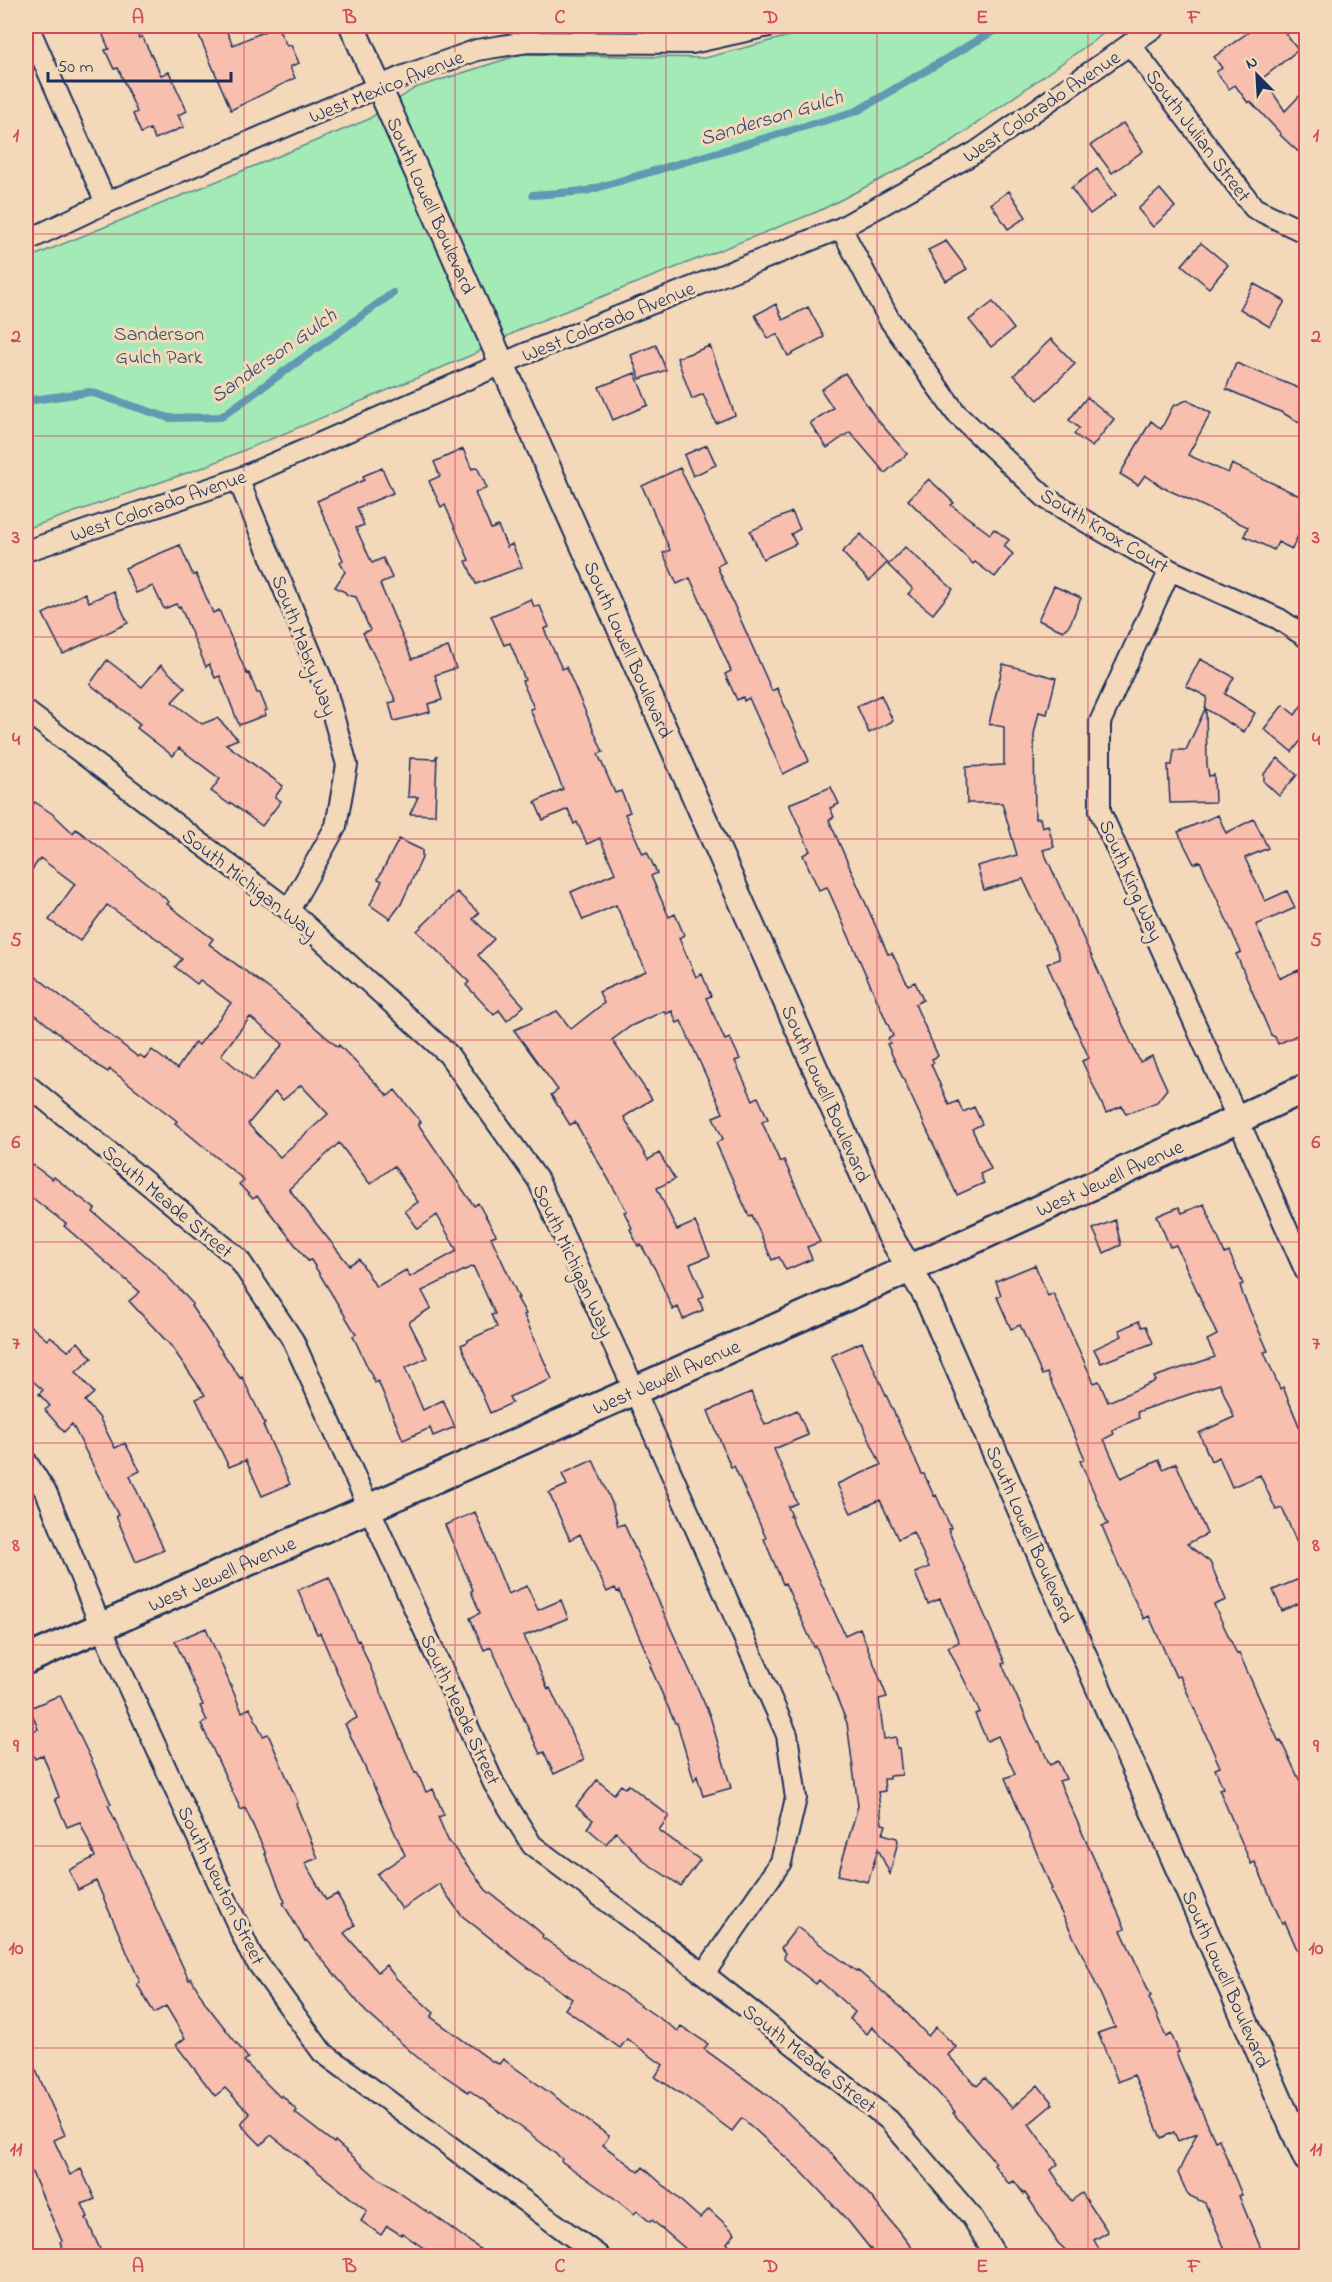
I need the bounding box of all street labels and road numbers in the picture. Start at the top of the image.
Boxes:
street label: West Mexico Avenue [305,44,468,133]
street label: West Colorado Avenue [958,44,1127,172]
street label: South Julian Street [1137,64,1257,209]
street label: South Lowell Boulevard [377,113,481,299]
street label: West Colorado Avenue [518,275,700,371]
street label: West Colorado Avenue [67,464,251,551]
street label: South Knox Court [1034,482,1174,582]
street label: South Lowell Boulevard [575,557,679,743]
street label: South Mabry Way [262,571,343,721]
street label: South King Way [1089,816,1169,947]
street label: South Michigan Way [174,823,323,948]
street label: South Lowell Boulevard [772,1001,876,1188]
street label: West Jewell Avenue [1032,1134,1189,1226]
street label: South Meade Street [95,1139,238,1267]
street label: South Michigan Way [523,1180,620,1343]
street label: West Jewell Avenue [589,1333,746,1424]
street label: South Lowell Boulevard [977,1441,1080,1628]
street label: West Jewell Avenue [144,1530,301,1621]
street label: South Meade Street [411,1630,507,1790]
street label: South Newton Street [169,1802,271,1971]
street label: South Lowell Boulevard [1172,1886,1276,2073]
street label: South Meade Street [735,1998,882,2122]

